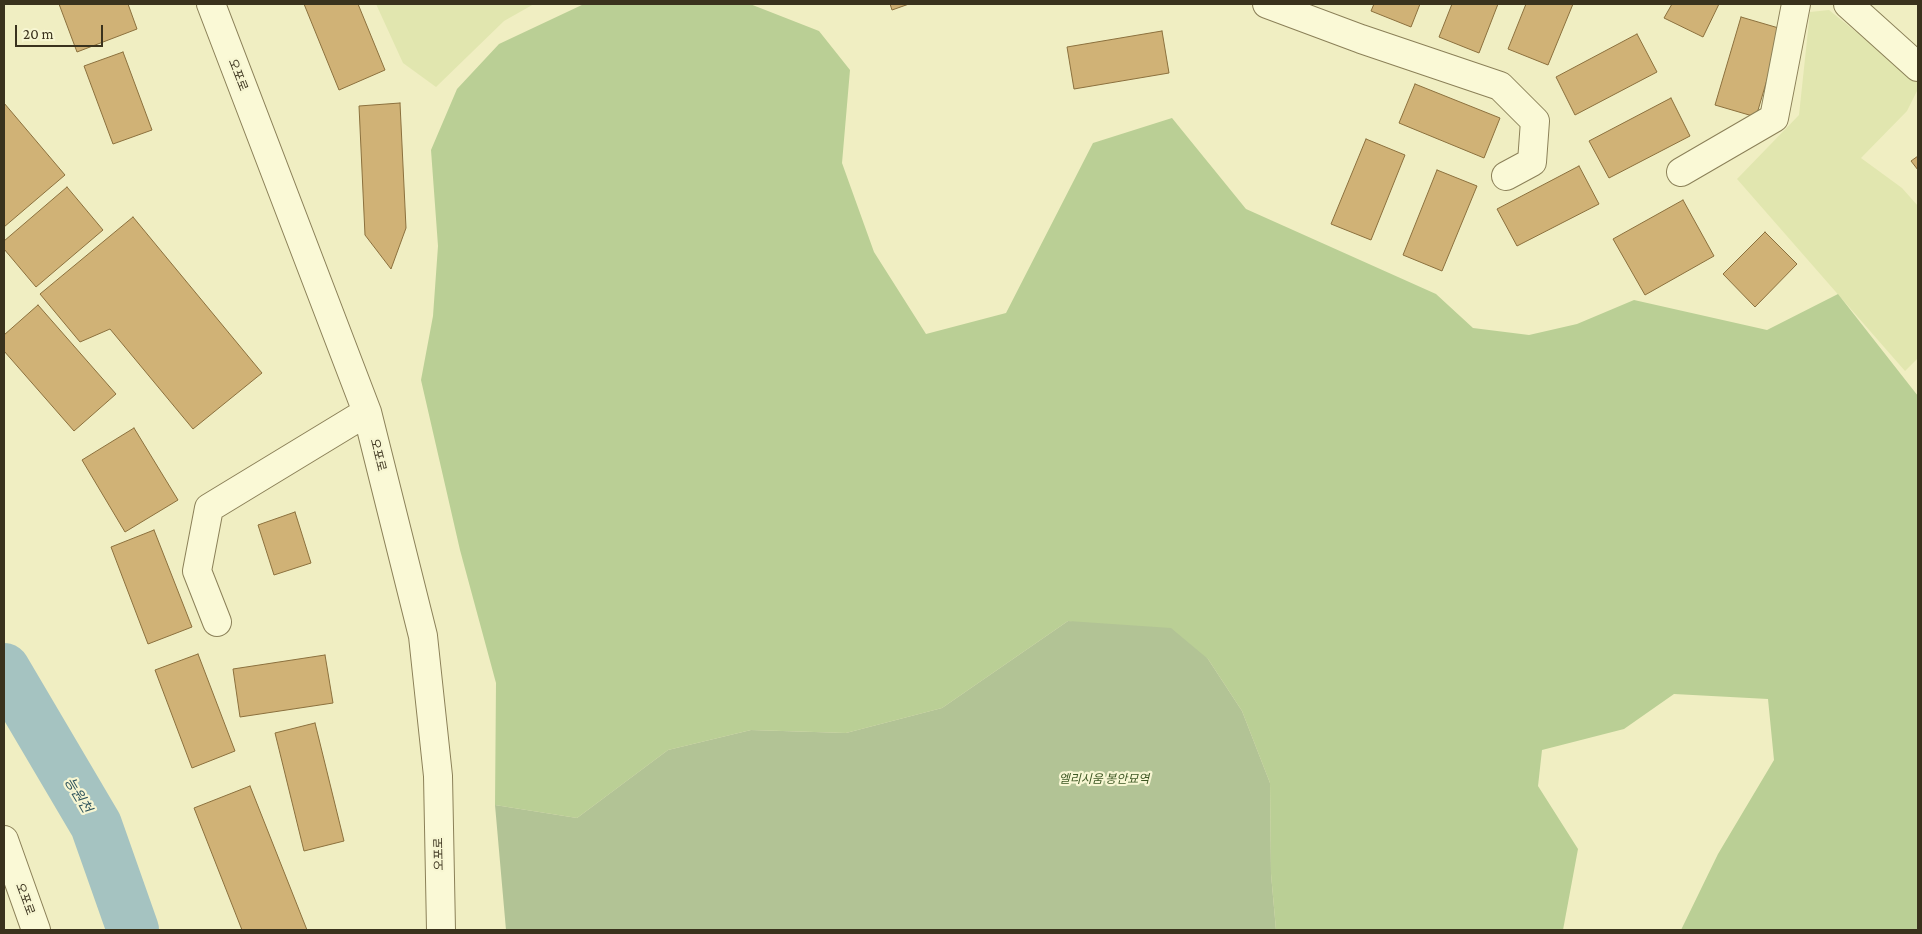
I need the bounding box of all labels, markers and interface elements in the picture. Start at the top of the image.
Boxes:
scale bar [18,15,105,47]
text: 20 m [23,26,54,42]
street label: 오포로 [225,57,251,93]
street label: 오포로 [367,437,389,473]
park label: 엘리시움 봉안묘역 [1059,772,1149,786]
water label: 능원천 [61,774,95,816]
street label: 오포로 [432,837,446,871]
street label: 오포로 [13,881,37,917]

